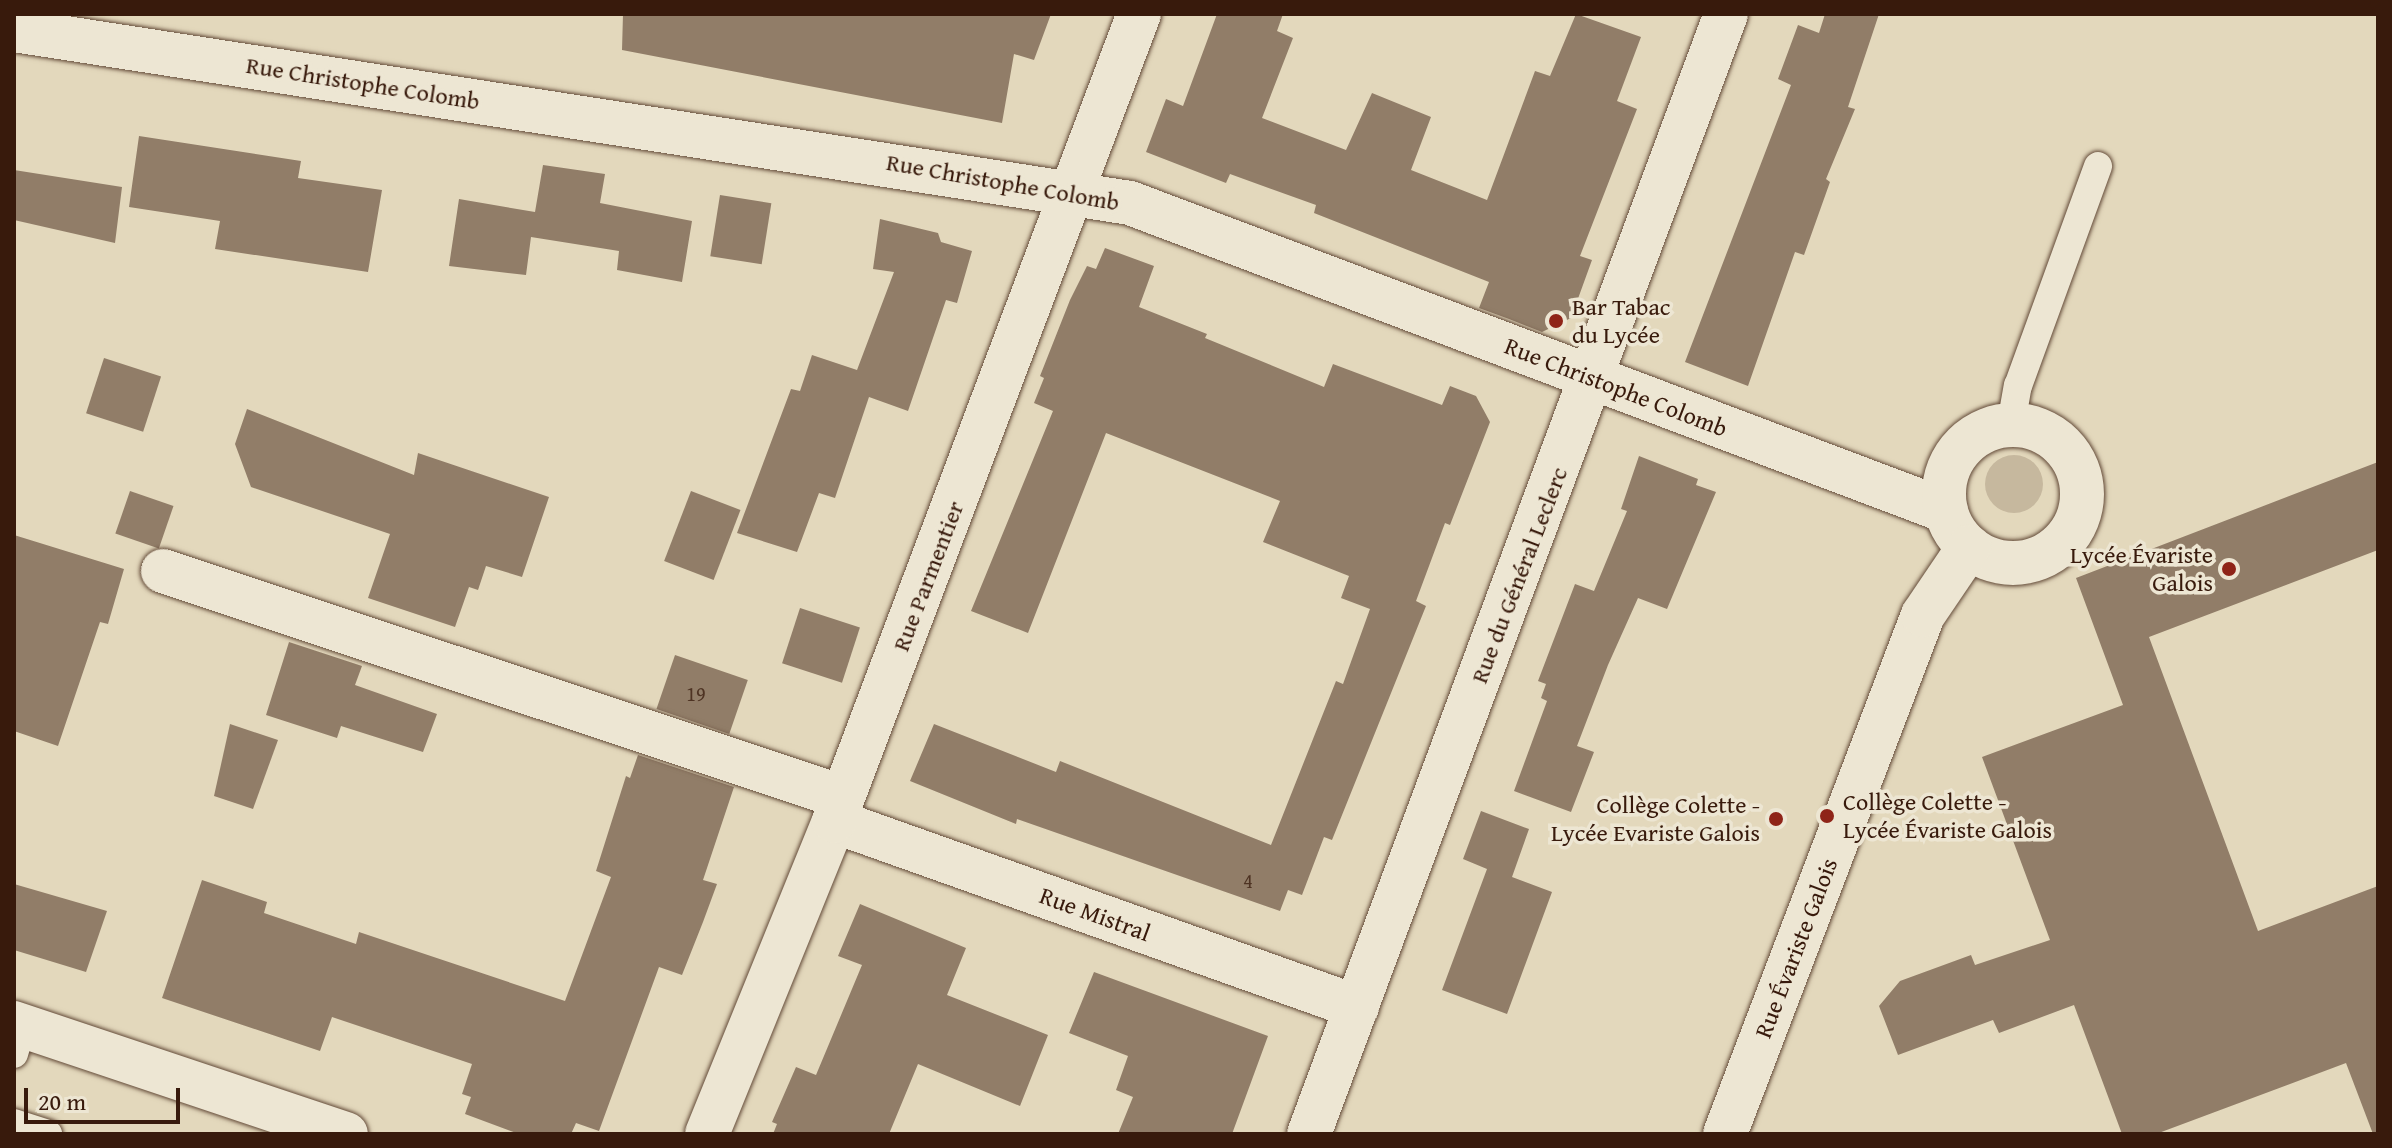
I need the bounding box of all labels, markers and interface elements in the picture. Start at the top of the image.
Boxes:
street label: Rue Christophe Colomb [244,50,482,116]
street label: Rue Christophe Colomb [884,147,1122,217]
place label: Bar Tabac du Lycée [1572,293,1670,349]
marker: Bar Tabac du Lycée [1547,312,1565,330]
street label: Rue Christophe Colomb [1501,331,1731,443]
street label: Rue du Général Leclerc [1465,463,1573,687]
street label: Rue Parmentier [886,497,970,655]
place label: Lycée Évariste Galois [2070,541,2213,597]
marker: Lycée Évariste Galois [2220,560,2238,578]
house number: 19 [686,681,706,705]
place label: Collège Colette - Lycée Évariste Galois [1843,788,2052,844]
place label: Collège Colette - Lycée Evariste Galois [1551,791,1760,847]
marker: Collège Colette - Lycée Évariste Galois [1818,807,1836,825]
marker: Collège Colette - Lycée Evariste Galois [1767,810,1785,828]
street label: Rue Évariste Galois [1748,854,1844,1042]
house number: 4 [1243,868,1253,892]
street label: Rue Mistral [1036,881,1154,947]
scale bar [28,1072,184,1122]
text: 20 m [38,1084,86,1119]

